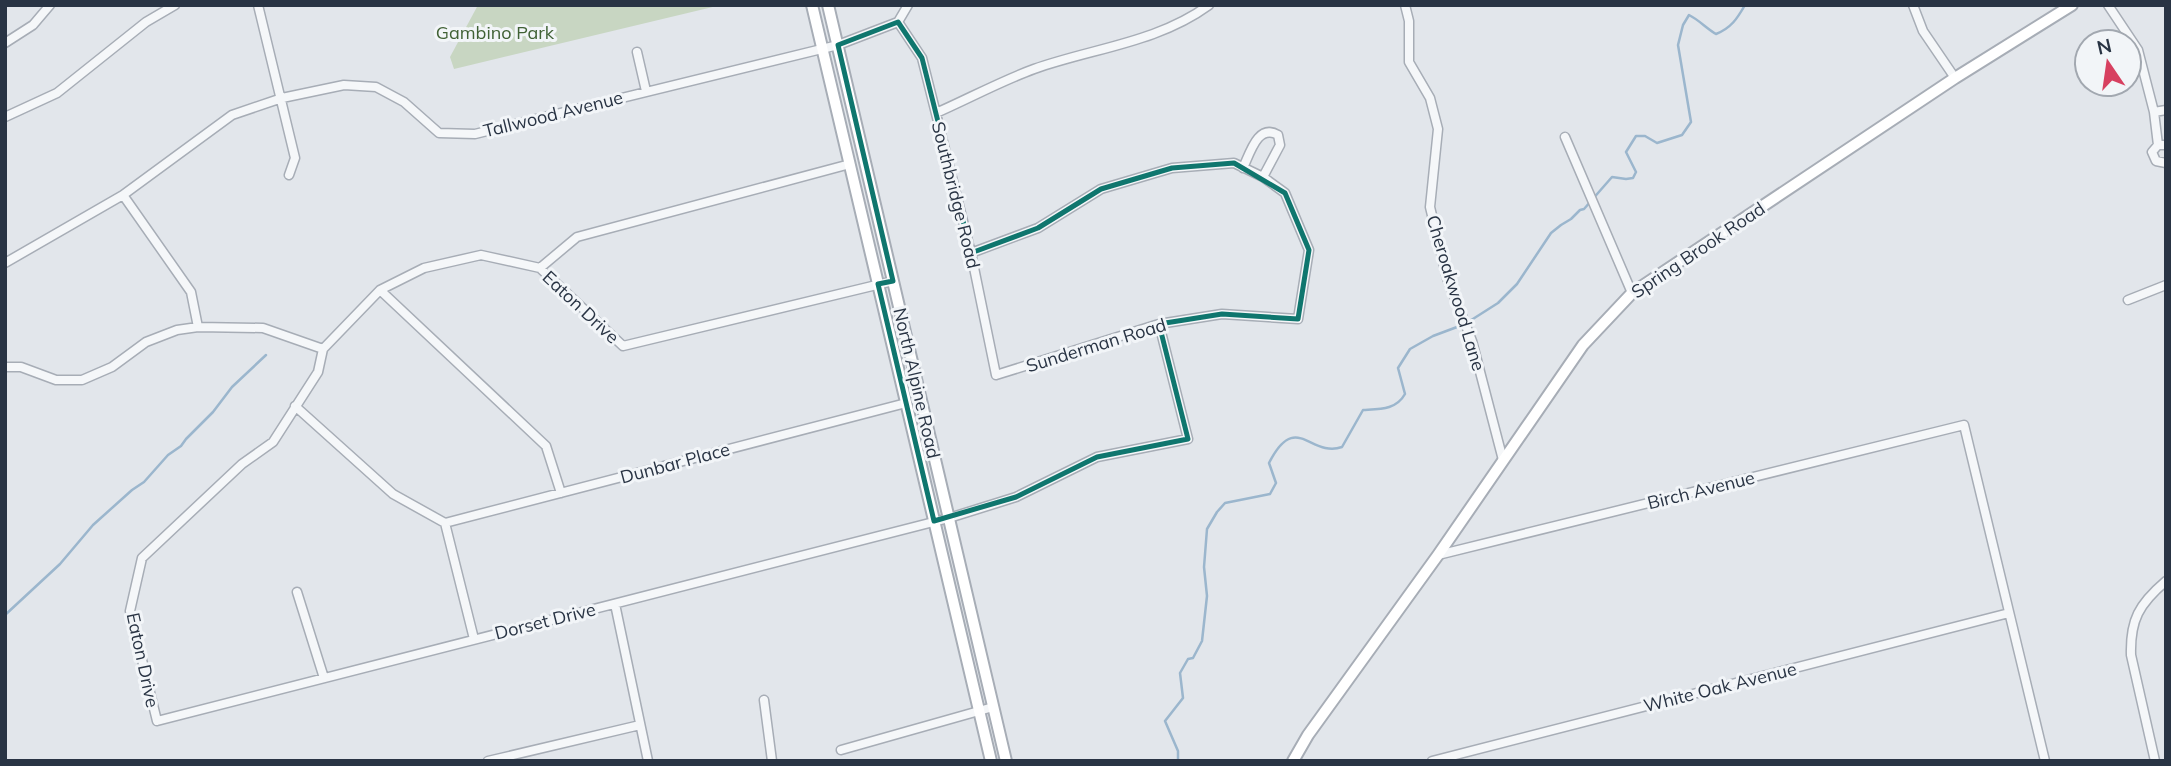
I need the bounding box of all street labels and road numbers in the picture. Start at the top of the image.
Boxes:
street label: Tallwood Avenue [481,86,625,142]
street label: Southbridge Road [927,119,985,271]
street label: Spring Brook Road [1627,197,1769,303]
street label: Cheroakwood Lane [1421,212,1491,374]
street label: Eaton Drive [538,266,624,348]
street label: North Alpine Road [888,305,946,461]
street label: Sunderman Road [1023,313,1169,377]
street label: Dunbar Place [618,437,732,489]
street label: Birch Avenue [1645,466,1757,514]
street label: Dorset Drive [492,597,598,645]
street label: Eaton Drive [122,610,164,710]
street label: White Oak Avenue [1641,657,1799,717]

